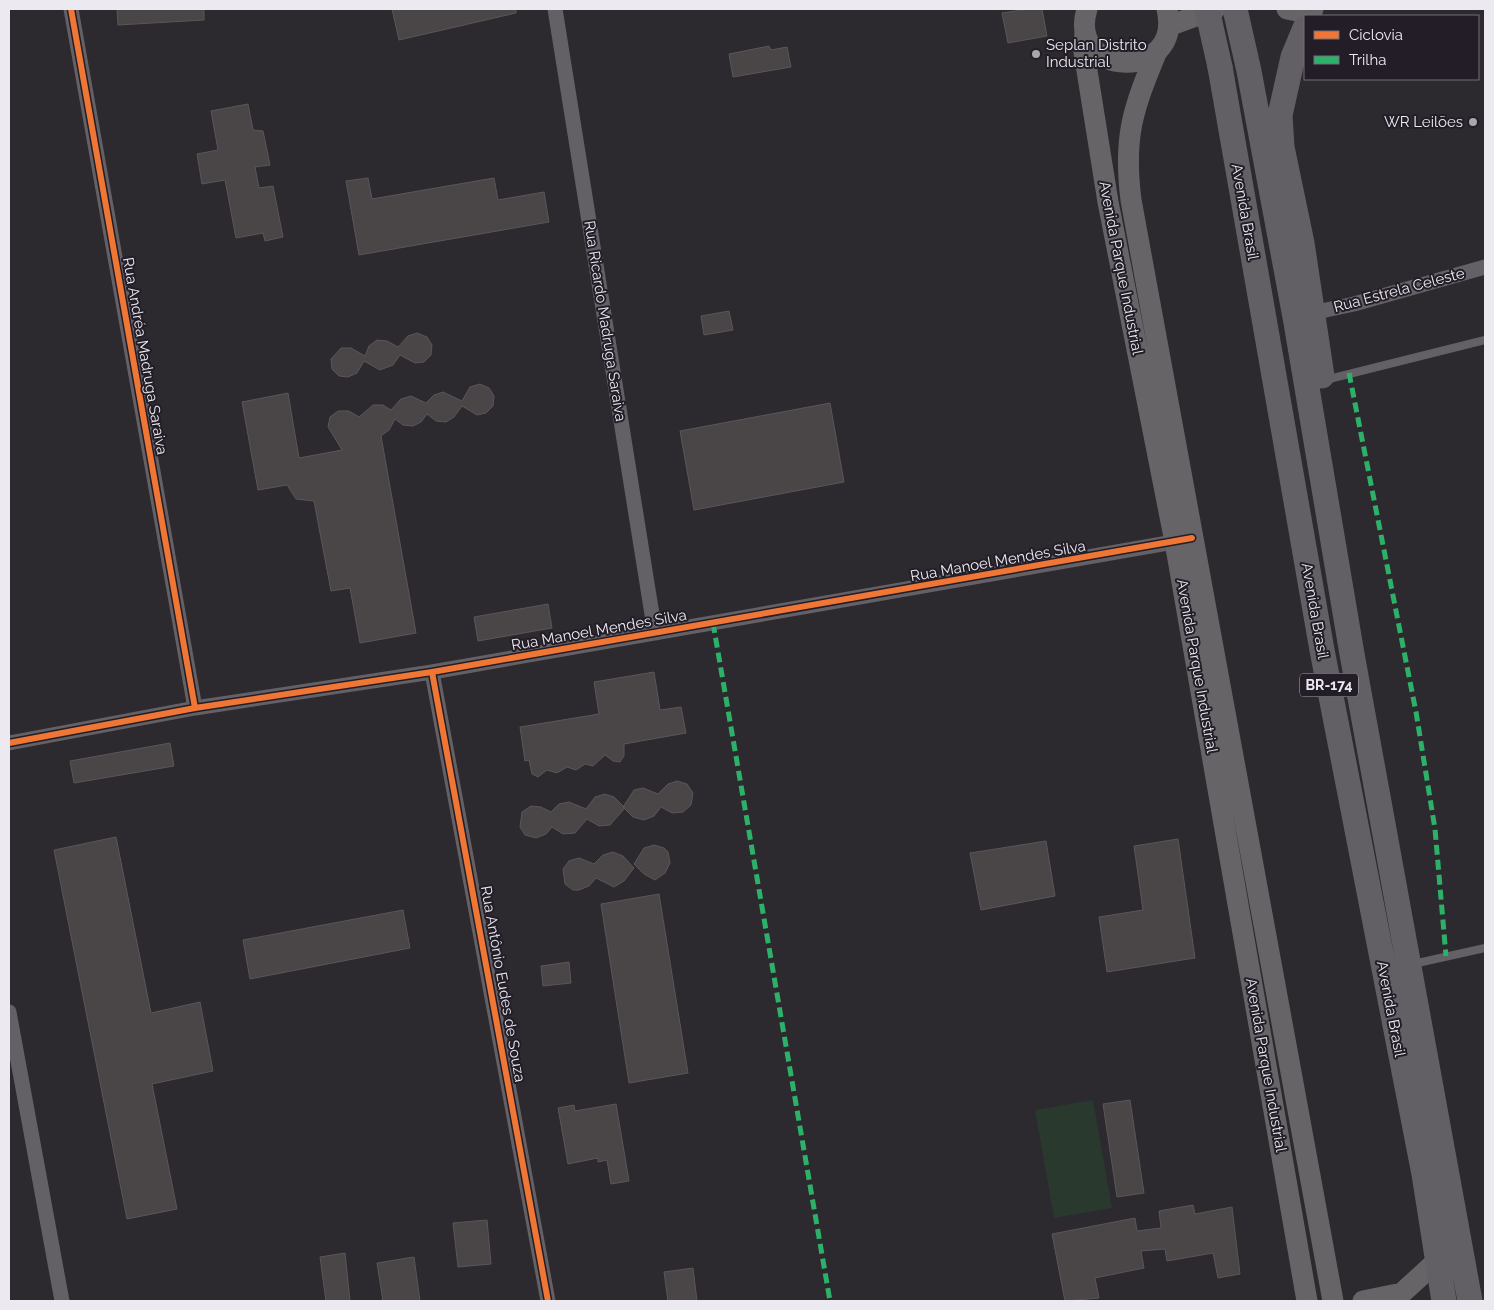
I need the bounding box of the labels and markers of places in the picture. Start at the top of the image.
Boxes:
place label: Seplan Distrito Industrial [1046,36,1147,71]
marker: Seplan Distrito Industrial [1030,48,1042,60]
place label: WR Leilões [1384,113,1463,131]
marker: WR Leilões [1467,116,1479,128]

